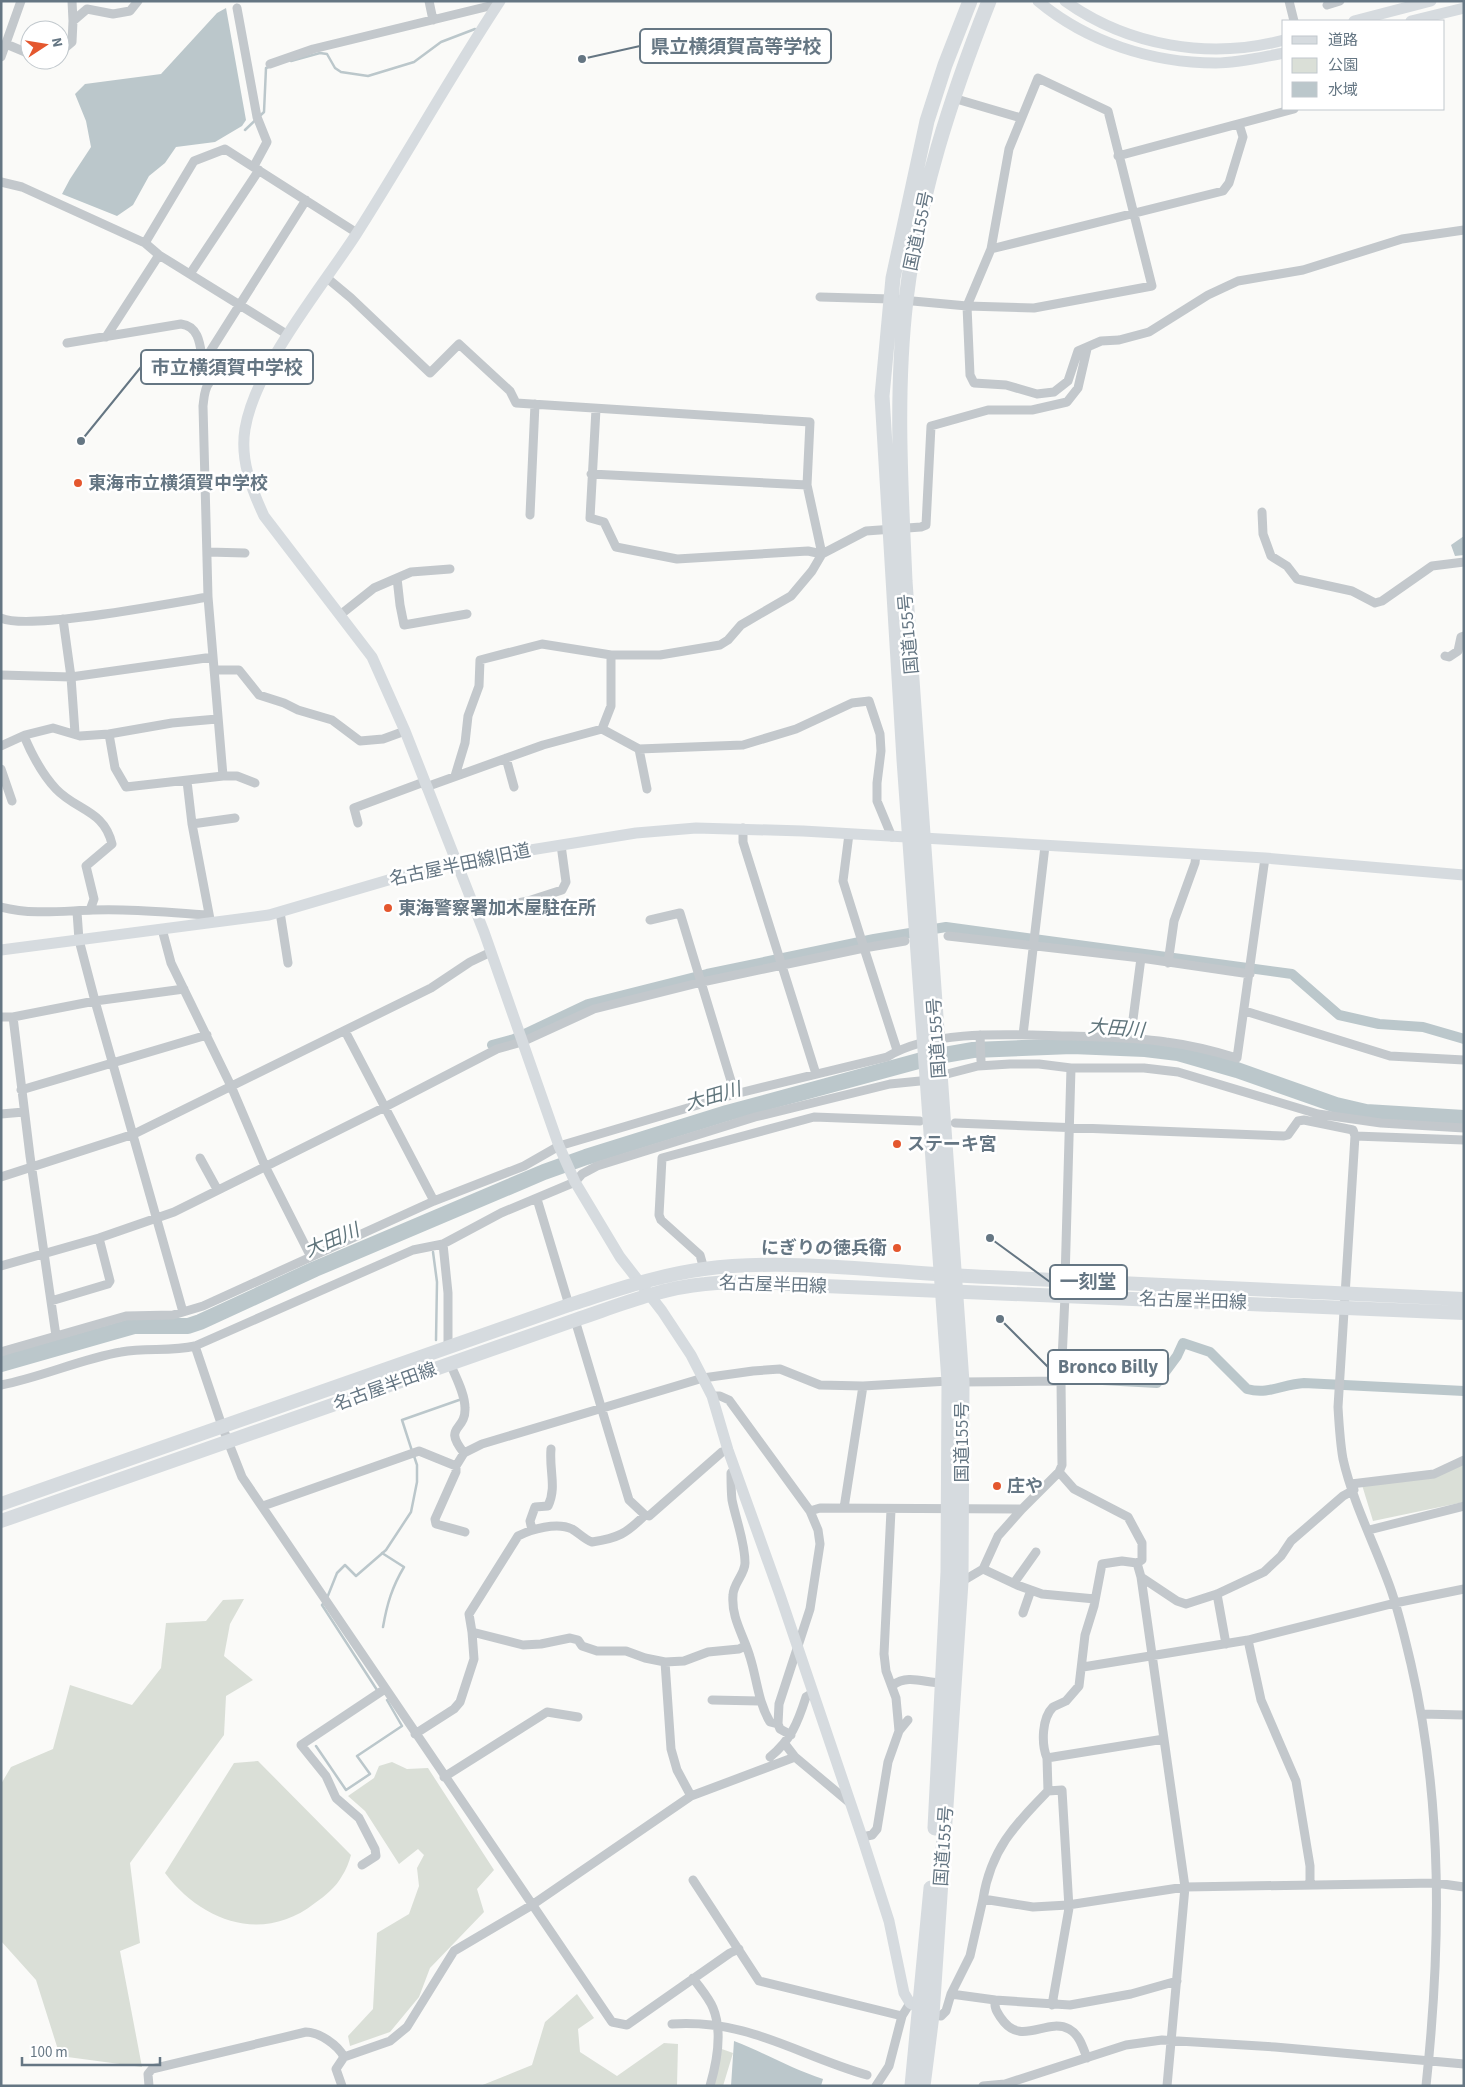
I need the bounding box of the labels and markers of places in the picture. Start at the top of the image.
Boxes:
callout: 県立横須賀高等学校 [640,29,831,63]
callout: 市立横須賀中学校 [141,350,313,384]
place label: 東海市立横須賀中学校 [88,471,268,496]
marker: 東海市立横須賀中学校 [72,477,84,489]
place label: 東海警察署加木屋駐在所 [398,896,596,921]
marker: 東海警察署加木屋駐在所 [382,902,394,914]
place label: ステーキ宮 [907,1132,997,1157]
marker: ステーキ宮 [891,1138,903,1150]
place label: にぎりの徳兵衛 [761,1236,887,1261]
marker: にぎりの徳兵衛 [891,1242,903,1254]
callout: 一刻堂 [1050,1265,1127,1299]
callout: Bronco Billy [1048,1350,1168,1384]
place label: 庄や [1007,1474,1043,1499]
marker: 庄や [991,1480,1003,1492]

